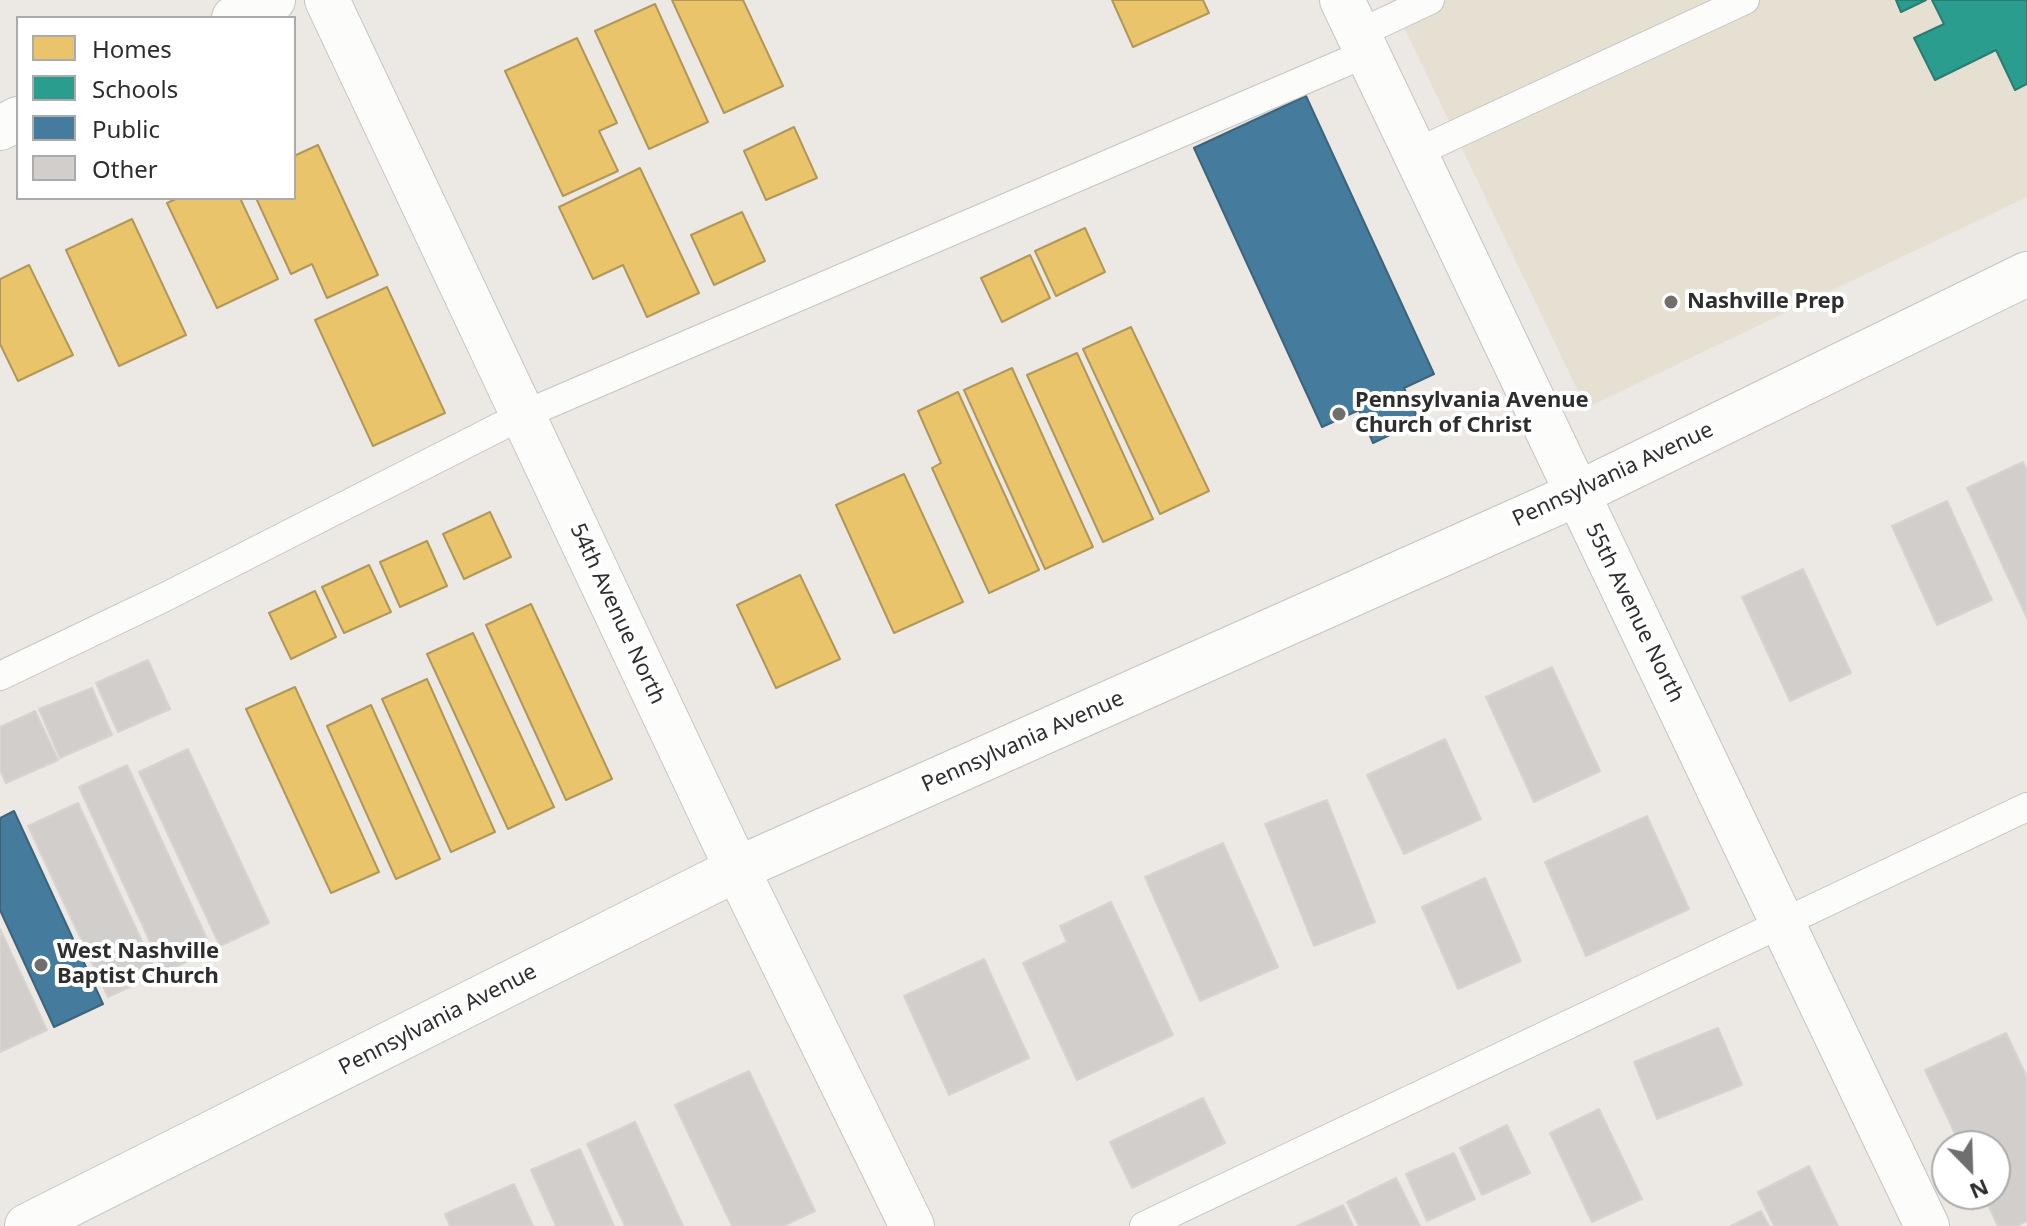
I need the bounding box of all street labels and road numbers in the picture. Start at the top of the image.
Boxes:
street label: Pennsylvania Avenue [1508,417,1718,533]
street label: 55th Avenue North [1579,519,1689,707]
street label: 54th Avenue North [564,520,670,708]
street label: Pennsylvania Avenue [918,686,1128,798]
street label: Pennsylvania Avenue [335,959,541,1081]

